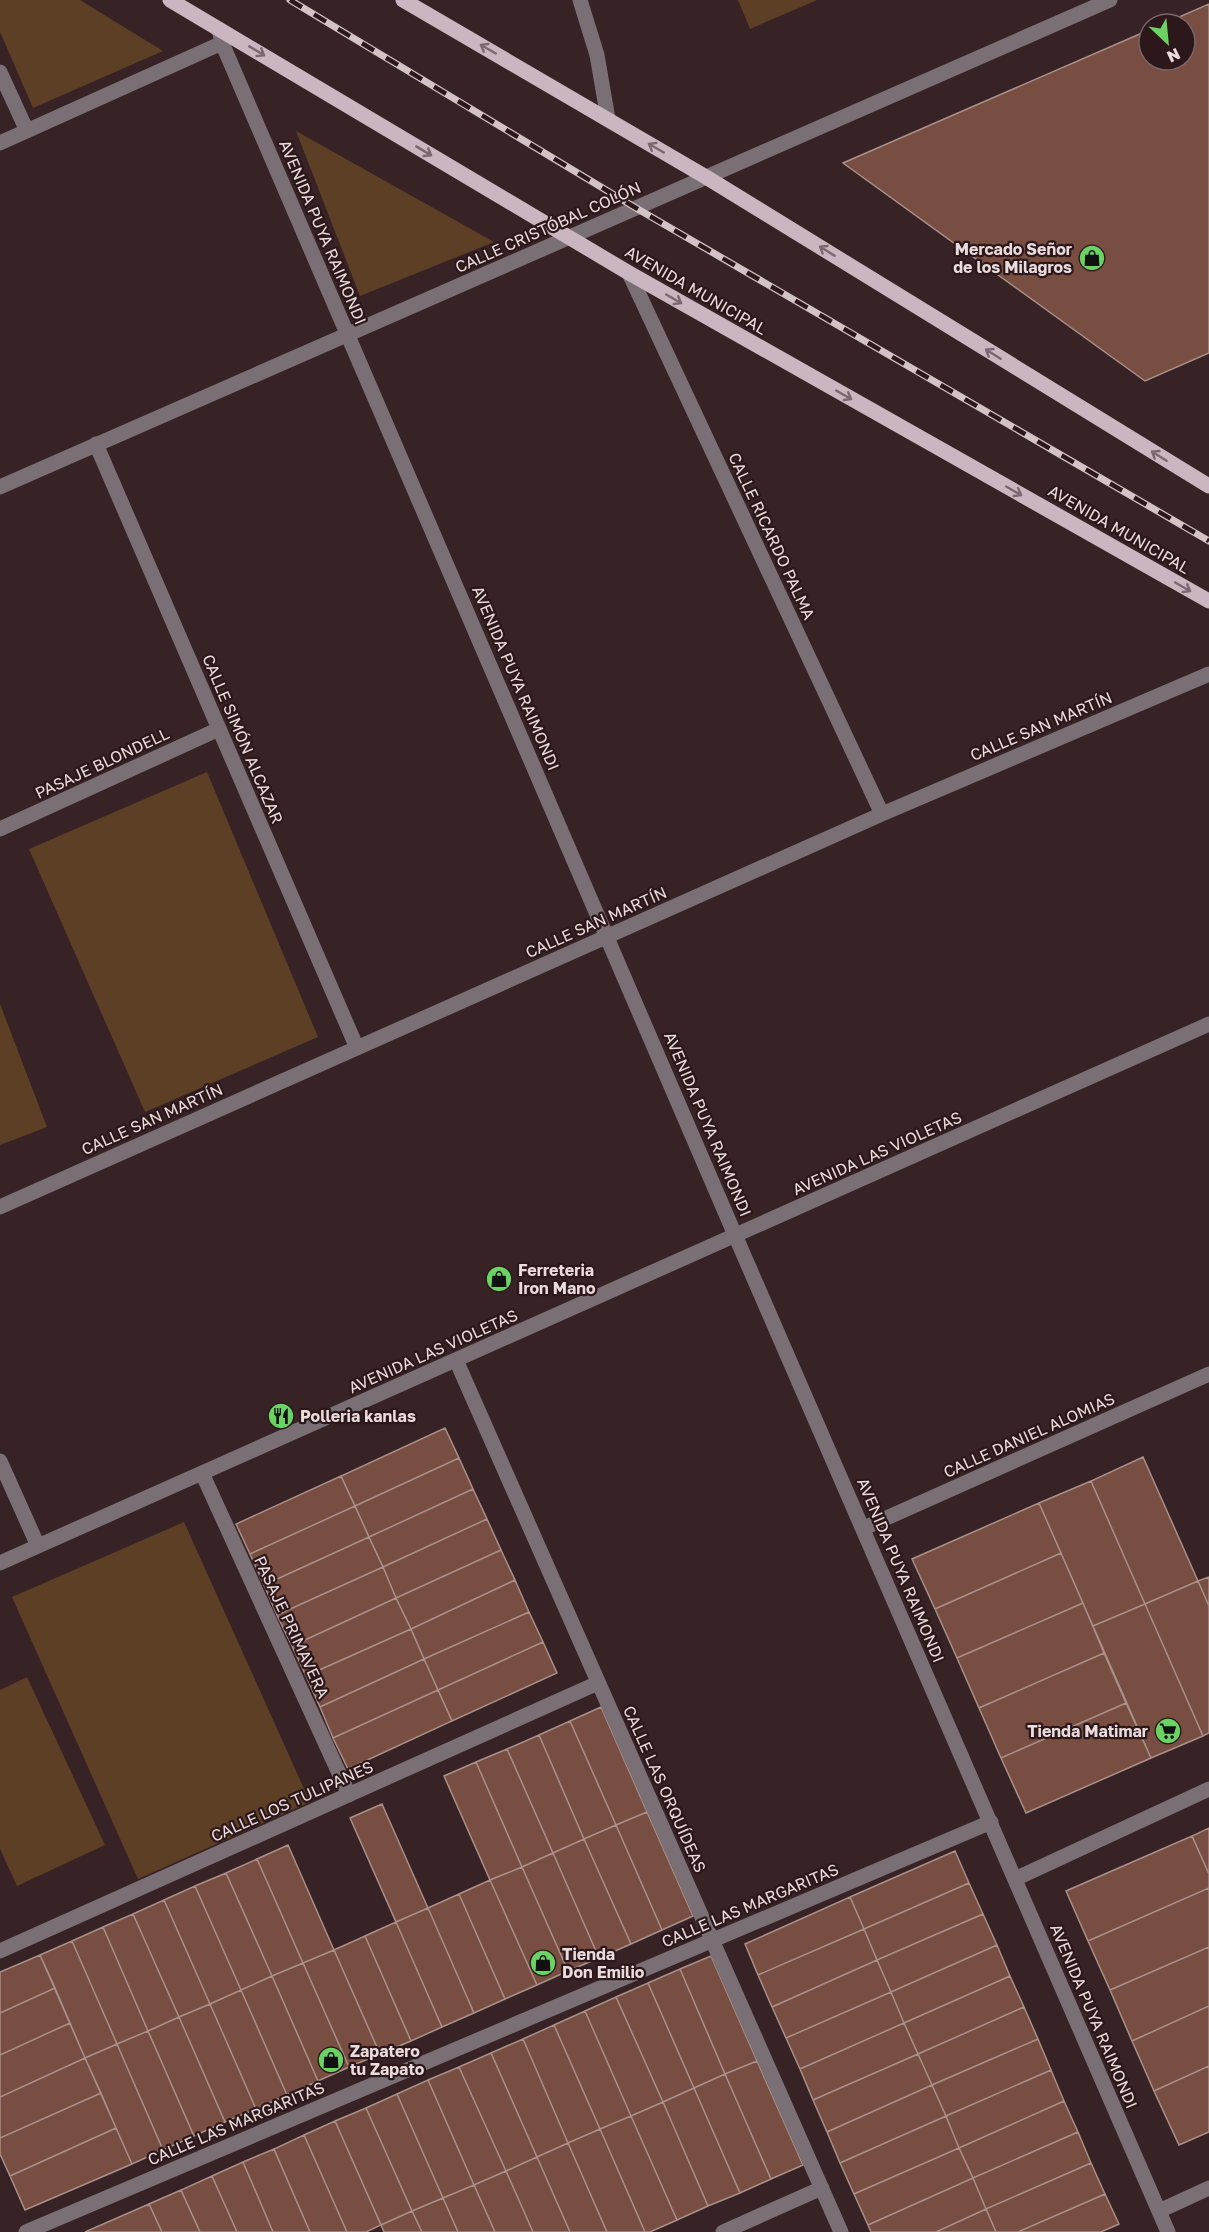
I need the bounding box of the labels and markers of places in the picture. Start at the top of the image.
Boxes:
place label: Mercado Señor de los Milagros [953,239,1072,277]
shop icon: Mercado Señor de los Milagros [1077,243,1107,273]
place label: Ferreteria Iron Mano [518,1260,596,1298]
shop icon: Ferreteria Iron Mano [484,1264,514,1294]
restaurant icon: Polleria kanlas [266,1401,296,1431]
place label: Polleria kanlas [300,1406,416,1426]
supermarket icon: Tienda Matimar [1153,1716,1183,1746]
place label: Tienda Matimar [1027,1721,1148,1741]
place label: Tienda Don Emilio [562,1944,645,1982]
shop icon: Tienda Don Emilio [528,1948,558,1978]
place label: Zapatero tu Zapato [350,2041,425,2079]
shop icon: Zapatero tu Zapato [316,2045,346,2075]

